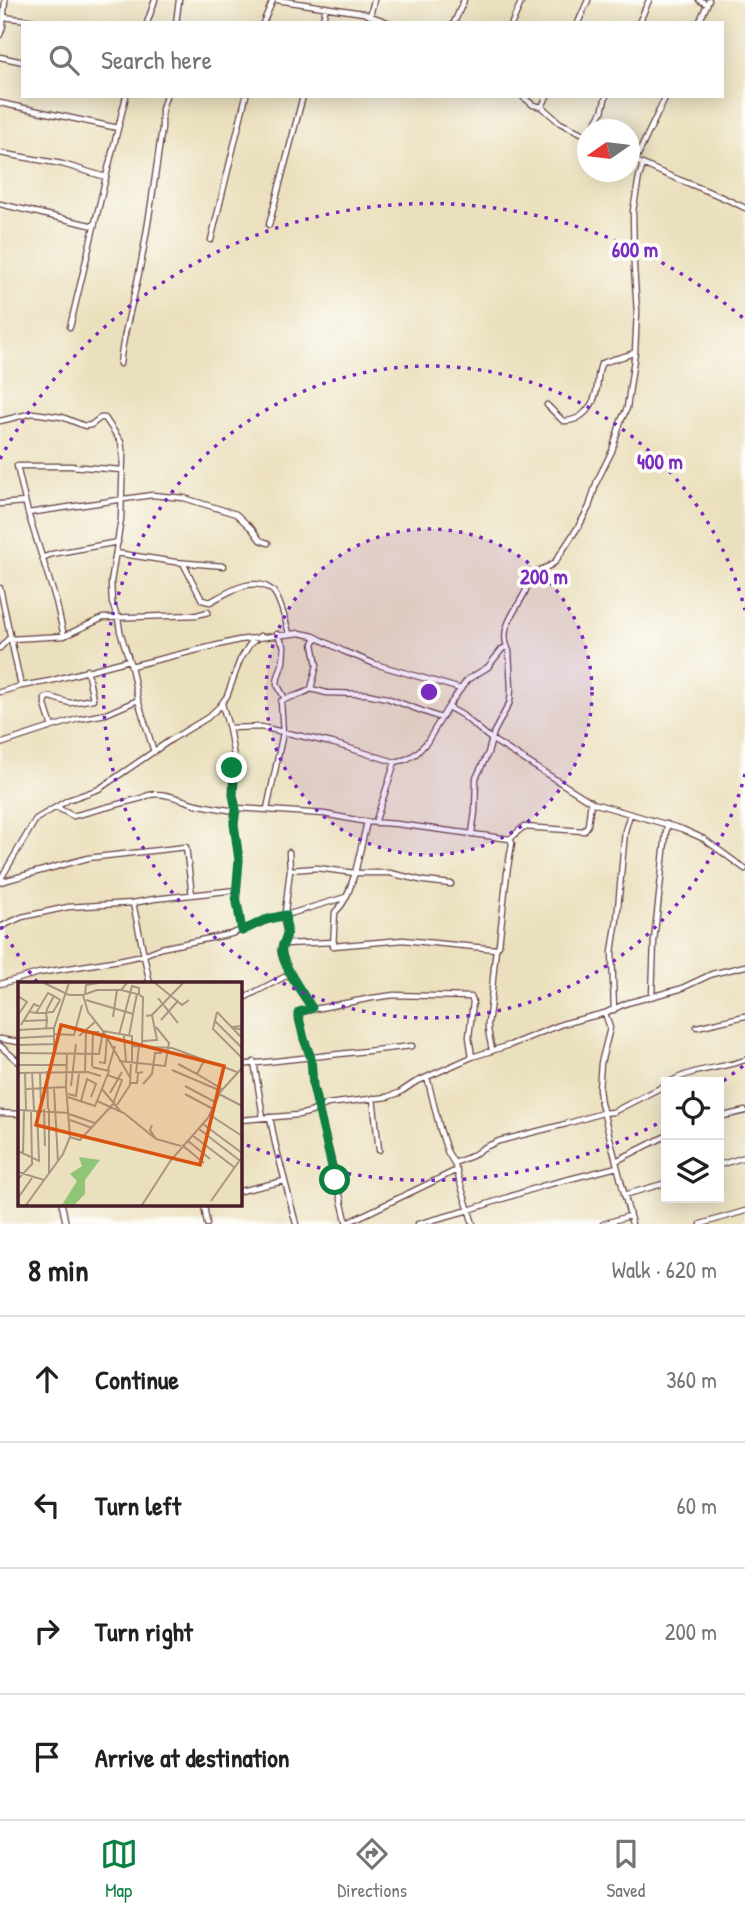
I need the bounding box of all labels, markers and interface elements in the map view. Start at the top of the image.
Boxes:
search box [21,21,724,98]
icon: search [45,41,83,79]
text: Search here [101,42,212,77]
north arrow [577,119,640,182]
text: 600 m [612,235,658,264]
text: 400 m [637,447,683,476]
text: 200 m [520,562,568,591]
centre of rings [417,680,441,704]
route end [216,752,247,783]
inset map [18,982,242,1206]
map controls [661,1077,724,1203]
button: locate [661,1077,724,1140]
button: layers [661,1140,724,1203]
route start [319,1164,350,1195]
text: 8 min [28,1250,89,1290]
text: Walk · 620 m [612,1254,717,1285]
icon: ahead [28,1360,66,1398]
text: Continue [95,1362,179,1397]
text: 360 m [666,1364,717,1395]
icon: left [28,1486,66,1524]
text: Turn left [95,1488,181,1523]
text: 60 m [677,1490,717,1521]
icon: right [28,1612,66,1650]
text: Turn right [95,1614,193,1649]
text: 200 m [665,1616,717,1647]
icon: arrive [28,1738,66,1776]
text: Arrive at destination [95,1740,290,1775]
tab: Map [100,1835,138,1903]
tab: Directions [337,1835,407,1903]
tab: Saved [607,1835,645,1903]

